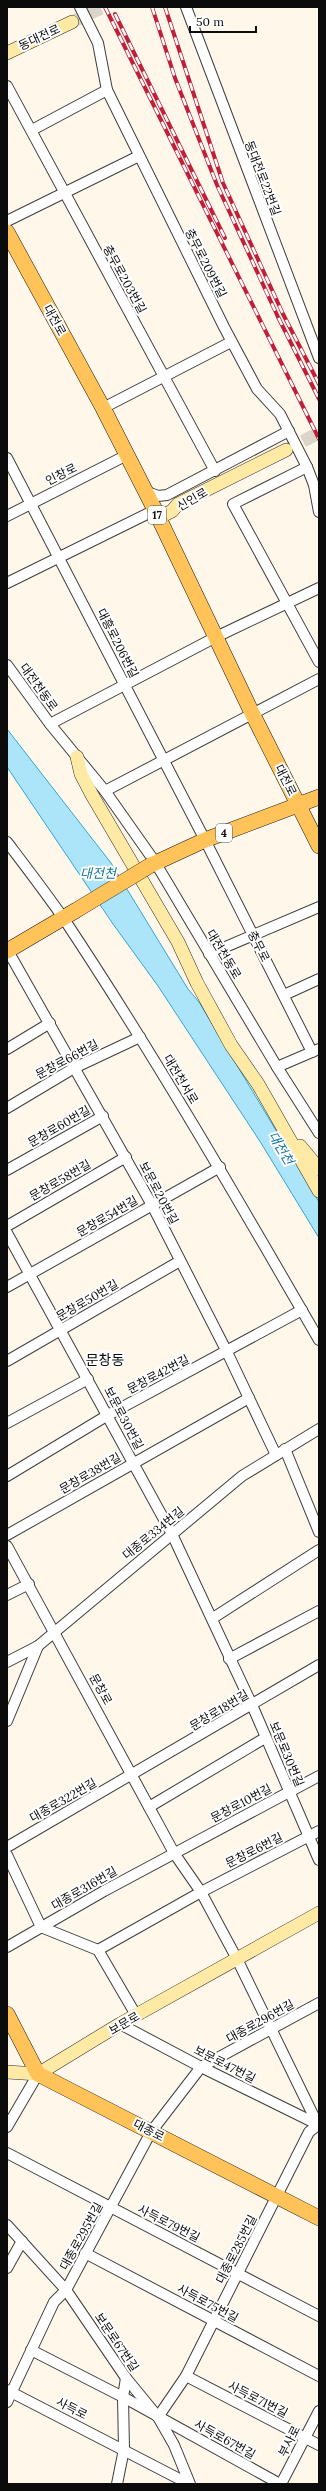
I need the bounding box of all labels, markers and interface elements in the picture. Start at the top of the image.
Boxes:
scale bar [190,8,256,34]
text: 50 m [196,14,224,29]
street label: 동대전로 [16,21,62,53]
street label: 동대전로22번길 [242,138,284,218]
street label: 충무로209번길 [182,226,230,300]
street label: 충무로203번길 [100,242,150,316]
street label: 대전로 [40,302,70,338]
street label: 인창로 [43,460,79,488]
street label: 신인로 [174,484,210,514]
road number: 17 [148,506,166,524]
street label: 대흥로206번길 [94,606,142,680]
street label: 대전천동로 [17,660,61,714]
street label: 대전로 [272,762,300,798]
road number: 4 [216,824,232,842]
water label: 대전천 [80,865,117,882]
street label: 대전천동로 [203,926,245,982]
street label: 충무로 [245,928,273,964]
street label: 문창로66번길 [33,1036,101,1082]
street label: 대전천서로 [160,1051,202,1107]
street label: 문창로60번길 [25,1102,93,1150]
water label: 대전천 [264,1128,298,1169]
street label: 문창로58번길 [27,1156,93,1204]
street label: 보문로20번길 [136,1159,182,1227]
street label: 문창로54번길 [74,1192,140,1240]
street label: 문창로50번길 [53,1276,121,1324]
district label: 문창동 [86,1351,124,1369]
street label: 문창로42번길 [124,1351,192,1397]
street label: 보문로30번길 [101,1384,147,1452]
street label: 문창로38번길 [57,1449,123,1497]
street label: 대종로334번길 [119,1504,187,1562]
street label: 문창로 [86,1671,116,1707]
street label: 문창로18번길 [187,1686,251,1734]
street label: 보문로30번길 [267,1719,307,1789]
street label: 대종로322번길 [27,1775,99,1825]
street label: 문창로10번길 [208,1781,274,1825]
street label: 문창로6번길 [223,1829,285,1871]
street label: 대종로316번길 [49,1863,119,1913]
street label: 대종로296번길 [223,1996,297,2046]
street label: 보문로 [106,2008,142,2038]
street label: 보문로47번길 [192,2042,258,2086]
street label: 대종로 [131,2116,167,2144]
street label: 대종로295번길 [56,2200,106,2272]
street label: 사득로79번길 [135,2201,203,2245]
street label: 대종로285번길 [212,2212,260,2286]
street label: 사득로75번길 [175,2281,241,2325]
street label: 보문로67번길 [92,2310,142,2374]
street label: 사득로71번길 [226,2378,290,2420]
street label: 사득로 [54,2394,90,2422]
street label: 사득로67번길 [192,2416,258,2462]
street label: 부사로 [275,2423,303,2459]

